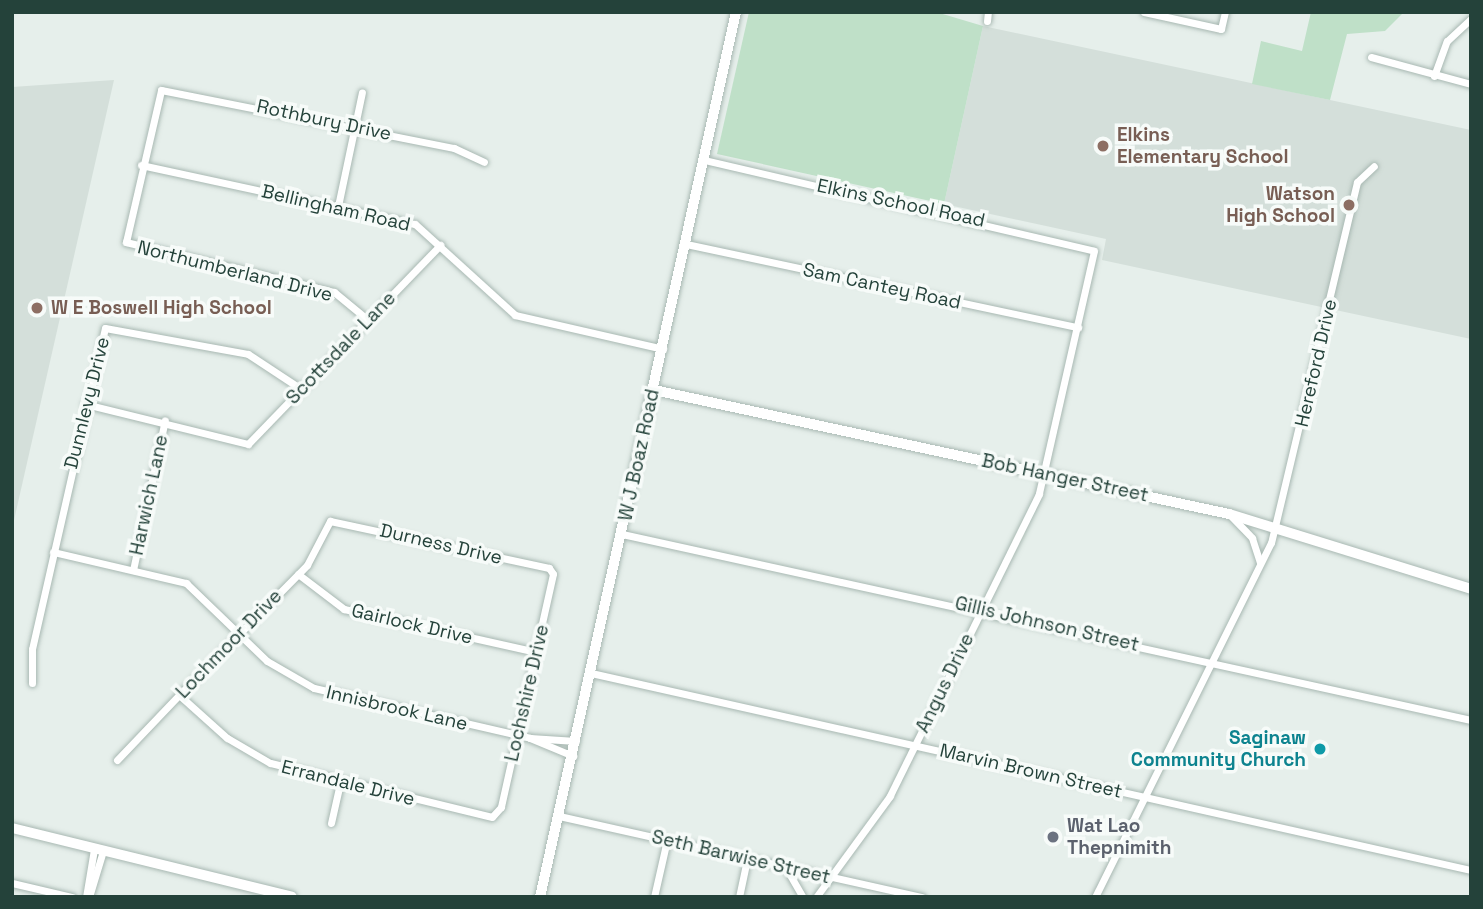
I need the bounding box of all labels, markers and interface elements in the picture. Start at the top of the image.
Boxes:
street label: Rothbury Drive [255,95,393,145]
place label: Elkins Elementary School [1117,124,1289,168]
marker: Elkins Elementary School [1095,138,1111,154]
street label: Elkins School Road [815,174,987,232]
street label: Bellingham Road [259,180,413,236]
place label: Watson High School [1226,183,1335,227]
marker: Watson High School [1341,197,1357,213]
street label: Northumberland Drive [135,236,335,306]
street label: Sam Cantey Road [801,258,963,314]
street label: Scottsdale Lane [281,287,401,409]
place label: W E Boswell High School [51,297,272,319]
street label: Hereford Drive [1290,297,1342,429]
marker: W E Boswell High School [29,300,45,316]
street label: Dunnlevy Drive [60,335,114,471]
street label: W J Boaz Road [614,387,664,523]
street label: Harwich Lane [125,433,173,557]
street label: Bob Hanger Street [979,449,1151,507]
street label: Durness Drive [378,519,504,569]
street label: Lochmoor Drive [171,585,287,703]
street label: Gillis Johnson Street [953,592,1141,656]
street label: Gairlock Drive [349,599,475,649]
street label: Lochshire Drive [500,622,554,764]
street label: Angus Drive [911,630,979,736]
street label: Innisbrook Lane [324,681,470,735]
place label: Saginaw Community Church [1131,727,1306,771]
street label: Marvin Brown Street [937,739,1125,803]
marker: Saginaw Community Church [1312,741,1328,757]
street label: Errandale Drive [279,755,417,811]
place label: Wat Lao Thepnimith [1067,815,1171,859]
street label: Seth Barwise Street [650,825,832,889]
marker: Wat Lao Thepnimith [1045,829,1061,845]

